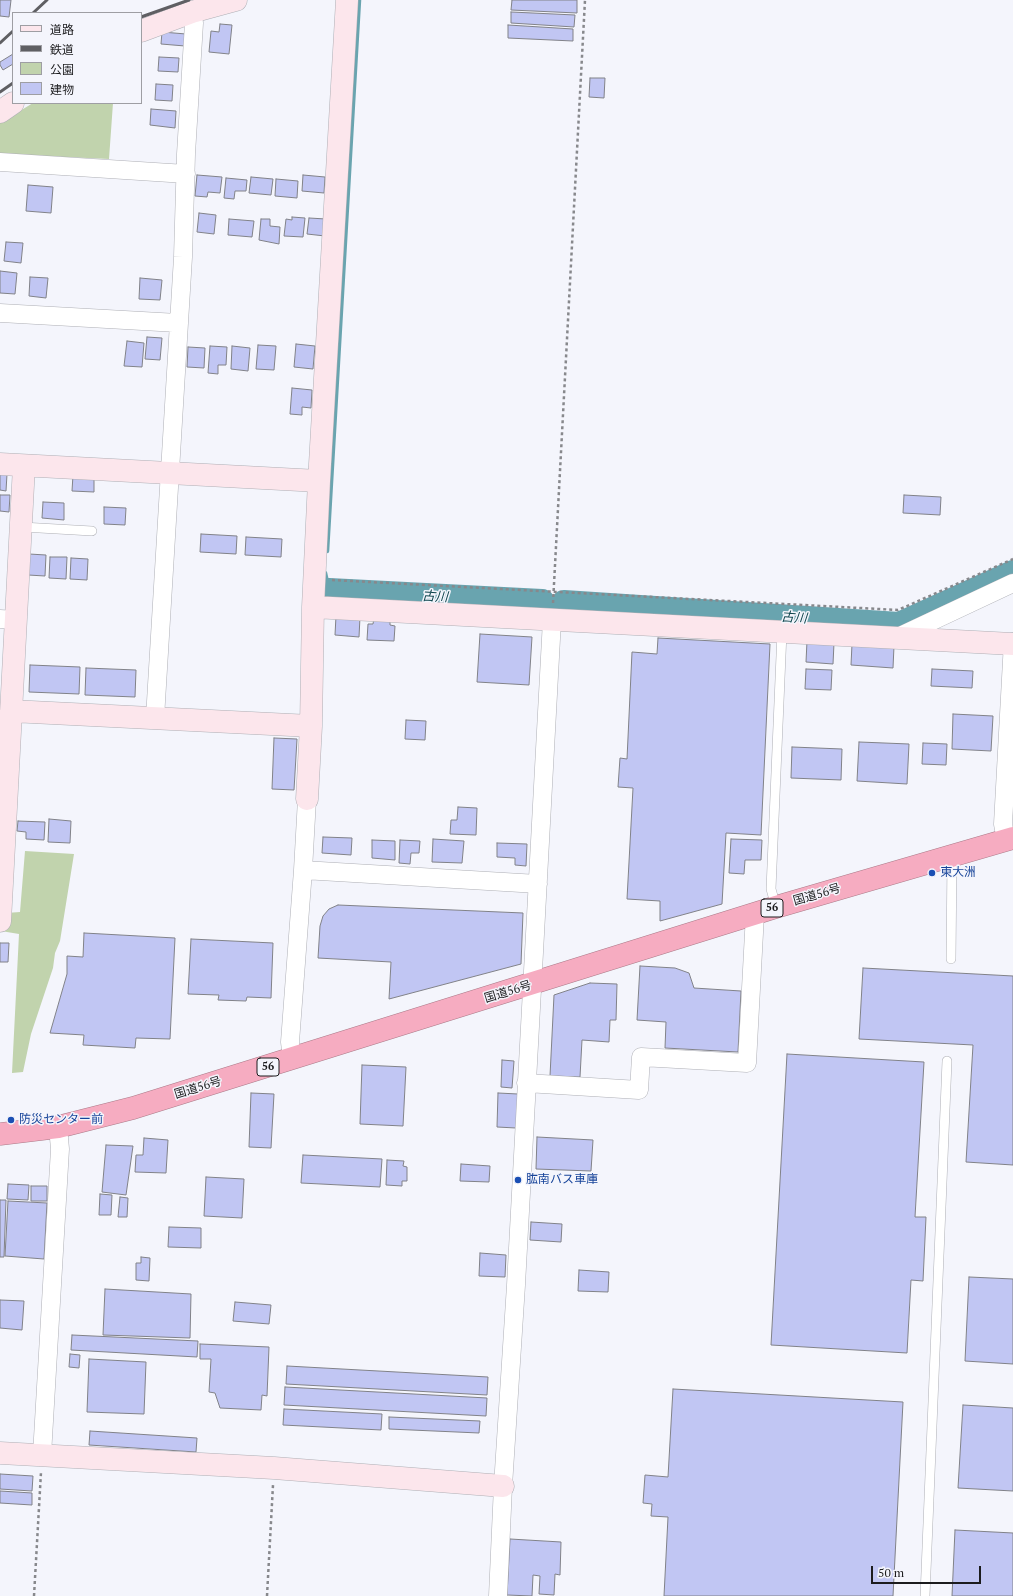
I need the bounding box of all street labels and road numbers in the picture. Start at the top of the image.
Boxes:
street label: 国道56号 [792,881,842,909]
road number: 56 [761,899,783,917]
street label: 国道56号 [483,978,533,1006]
road number: 56 [257,1058,279,1076]
street label: 国道56号 [173,1074,223,1102]

